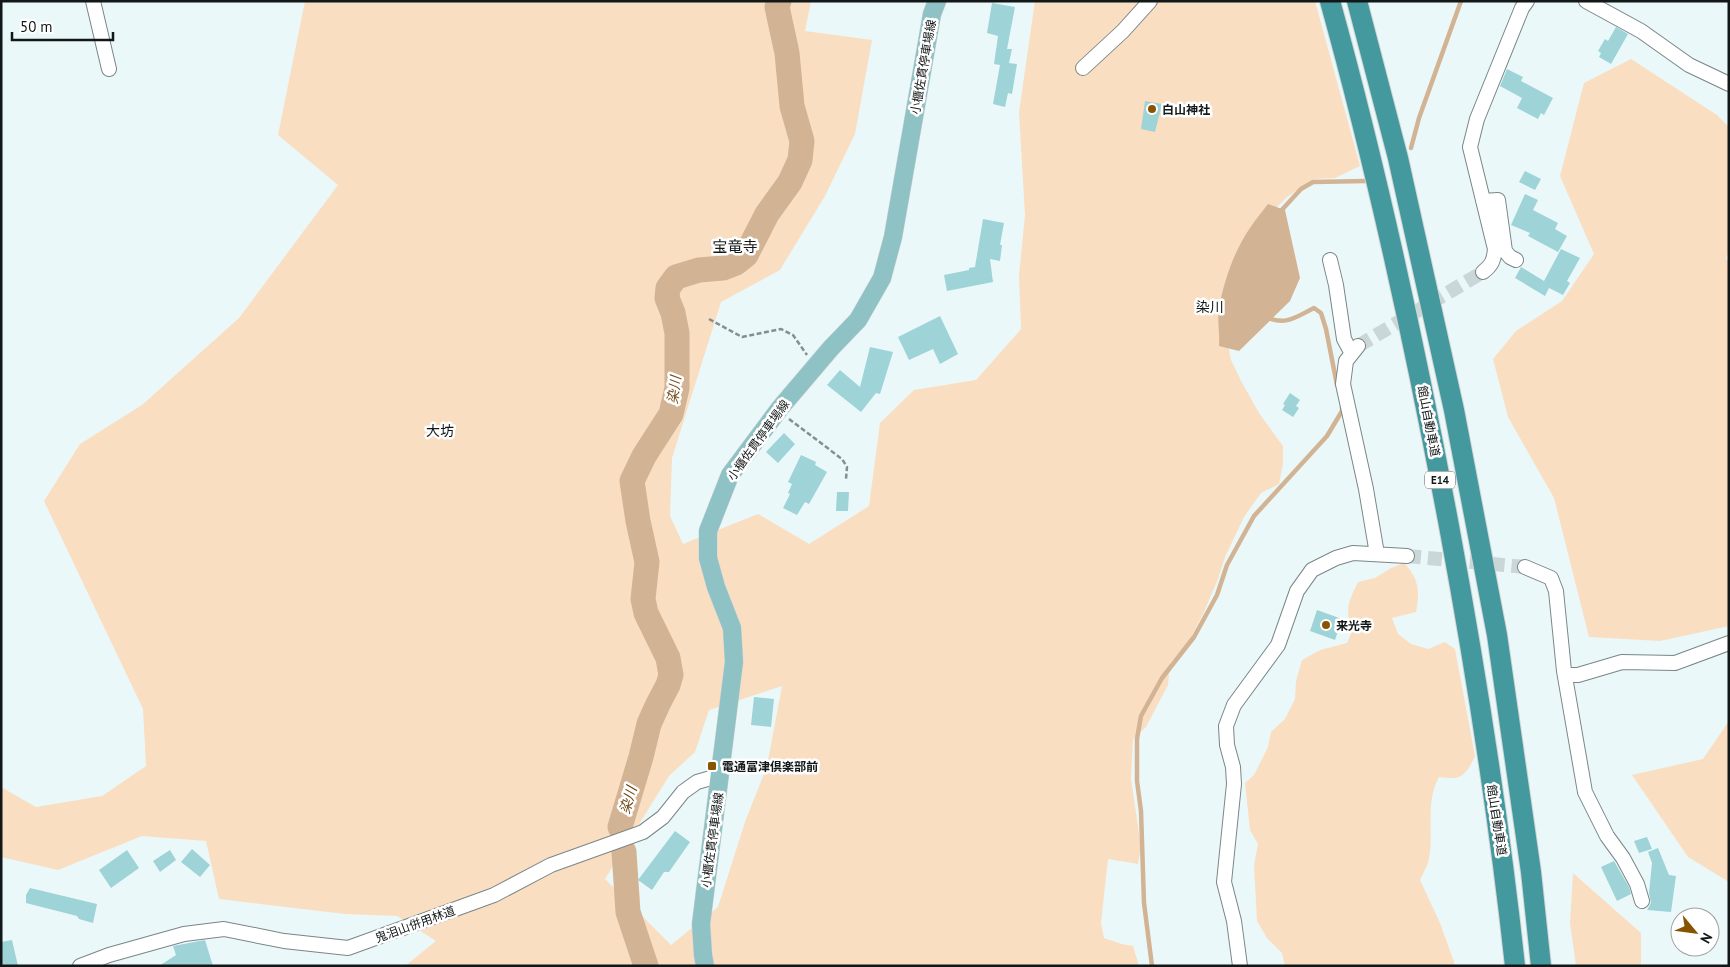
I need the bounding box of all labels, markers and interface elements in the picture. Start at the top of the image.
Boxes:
scale bar [12,10,114,42]
text: 50 m [20,17,53,36]
street label: 小櫃佐貫停車場線 [907,18,939,116]
place label: 白山神社 [1162,102,1210,117]
marker: 白山神社 [1146,103,1158,115]
district label: 宝竜寺 [712,237,758,256]
district label: 染川 [1196,298,1224,316]
water label: 染川 [663,373,685,405]
street label: 館山自動車道 [1415,384,1443,458]
street label: 小櫃佐貫停車場線 [724,397,792,483]
district label: 大坊 [426,422,454,440]
road number: E14 [1425,472,1455,488]
place label: 来光寺 [1336,618,1372,633]
marker: 来光寺 [1320,619,1332,631]
place label: 電通富津倶楽部前 [722,759,818,774]
marker: 電通富津倶楽部前 [706,760,718,772]
water label: 染川 [615,782,641,816]
street label: 館山自動車道 [1484,783,1510,857]
street label: 小櫃佐貫停車場線 [698,791,726,889]
street label: 鬼泪山併用林道 [373,903,457,945]
north arrow [1670,907,1720,957]
text: N [1696,930,1716,947]

